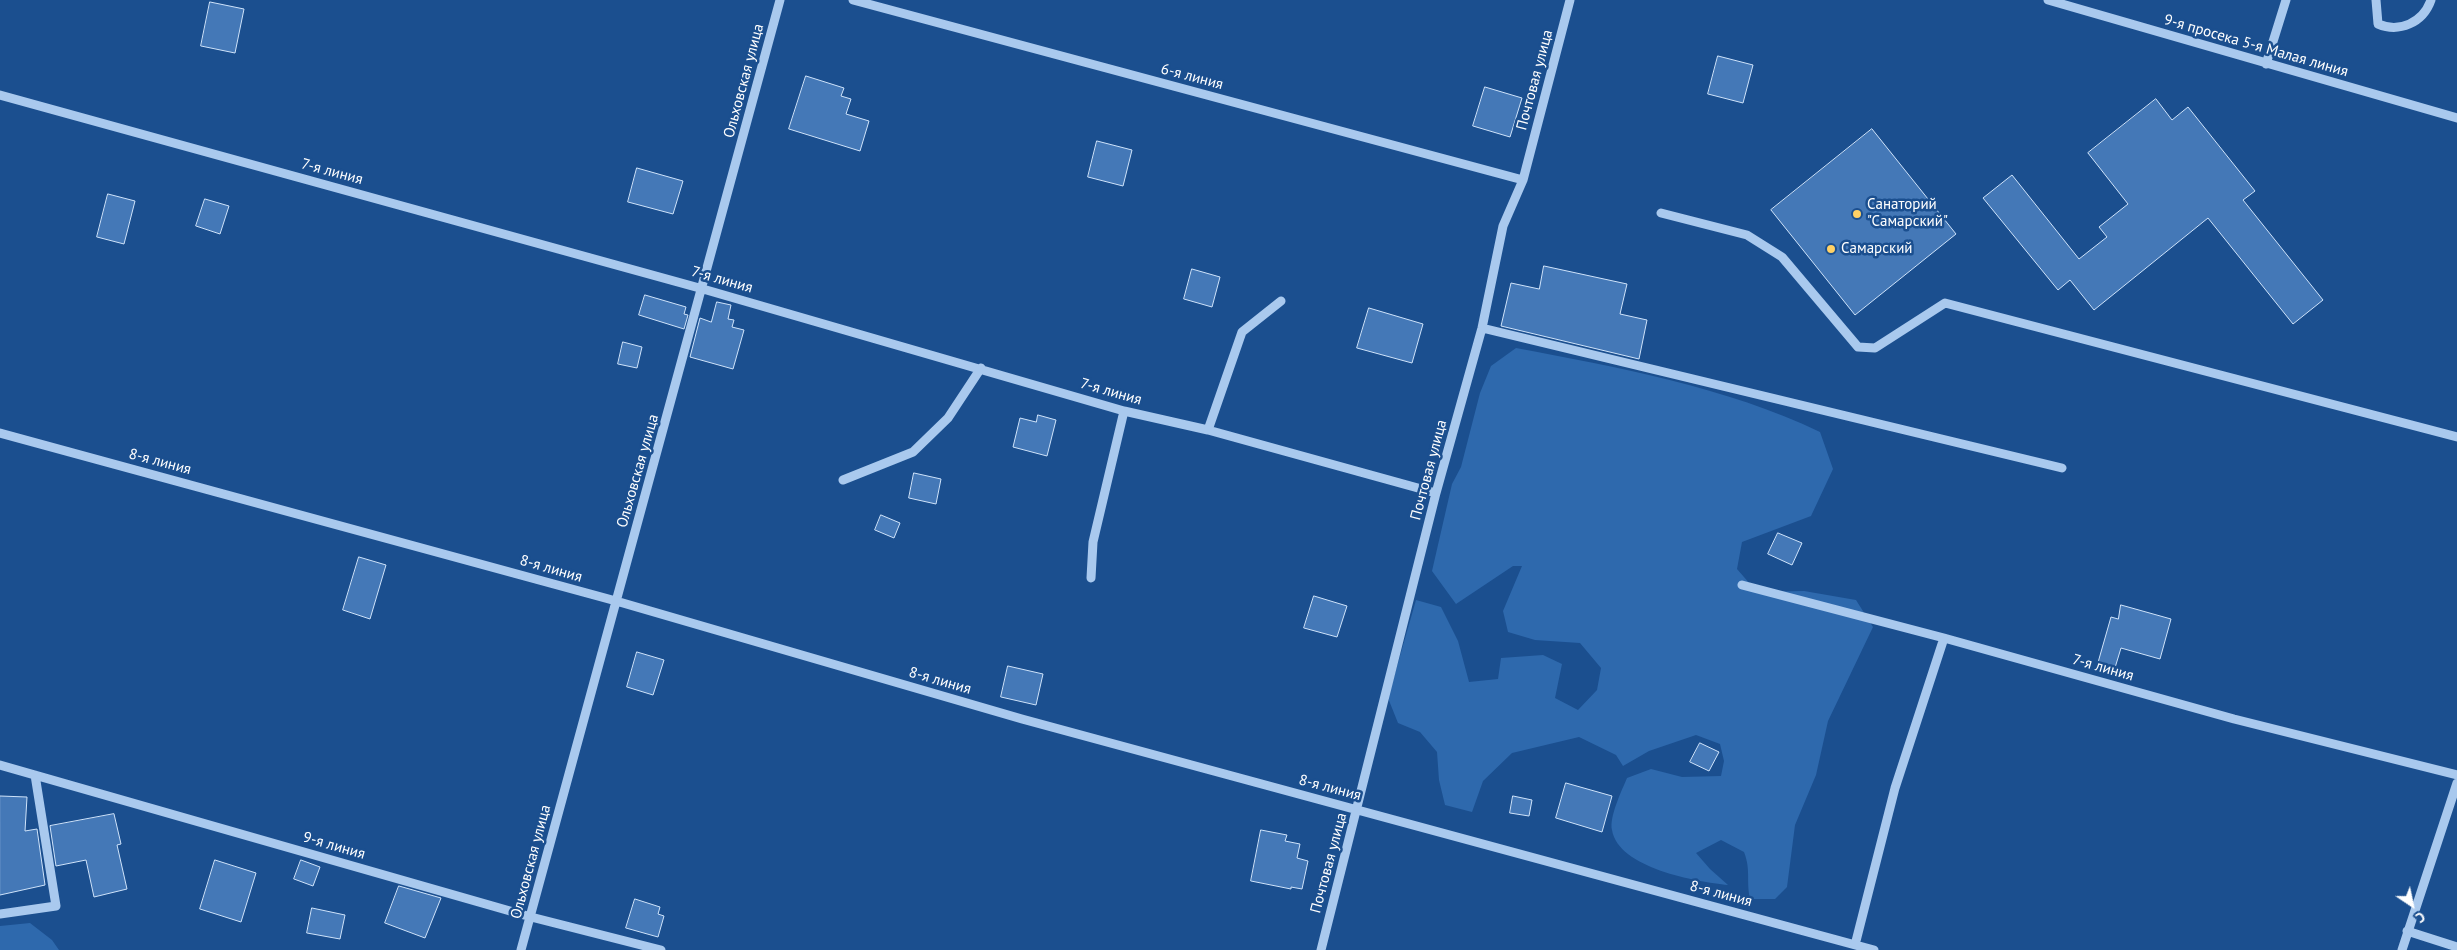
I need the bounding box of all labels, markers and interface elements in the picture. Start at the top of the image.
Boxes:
street label: 9-я просека 5-я Малая линия [2162,11,2350,81]
street label: Ольховская улица [720,22,768,140]
street label: Почтовая улица [1513,28,1557,132]
street label: 6-я линия [1159,60,1225,94]
street label: 7-я линия [299,155,365,189]
place label: Санаторий "Самарский" [1867,196,1948,231]
marker: Санаторий "Самарский" [1851,208,1863,220]
place label: Самарский [1841,240,1913,258]
marker: Самарский [1825,243,1837,255]
street label: 7-я линия [689,263,755,297]
street label: 7-я линия [1078,375,1144,409]
street label: Ольховская улица [613,412,663,530]
street label: Почтовая улица [1407,418,1451,522]
street label: 8-я линия [127,445,193,479]
street label: 8-я линия [518,552,584,586]
street label: 7-я линия [2070,651,2136,685]
street label: 8-я линия [907,664,973,698]
street label: 8-я линия [1297,771,1363,805]
street label: Ольховская улица [507,803,555,921]
street label: Почтовая улица [1307,811,1351,915]
street label: 9-я линия [301,829,367,863]
street label: 8-я линия [1688,877,1754,911]
north arrow [2387,880,2437,930]
text: С [2412,908,2429,927]

